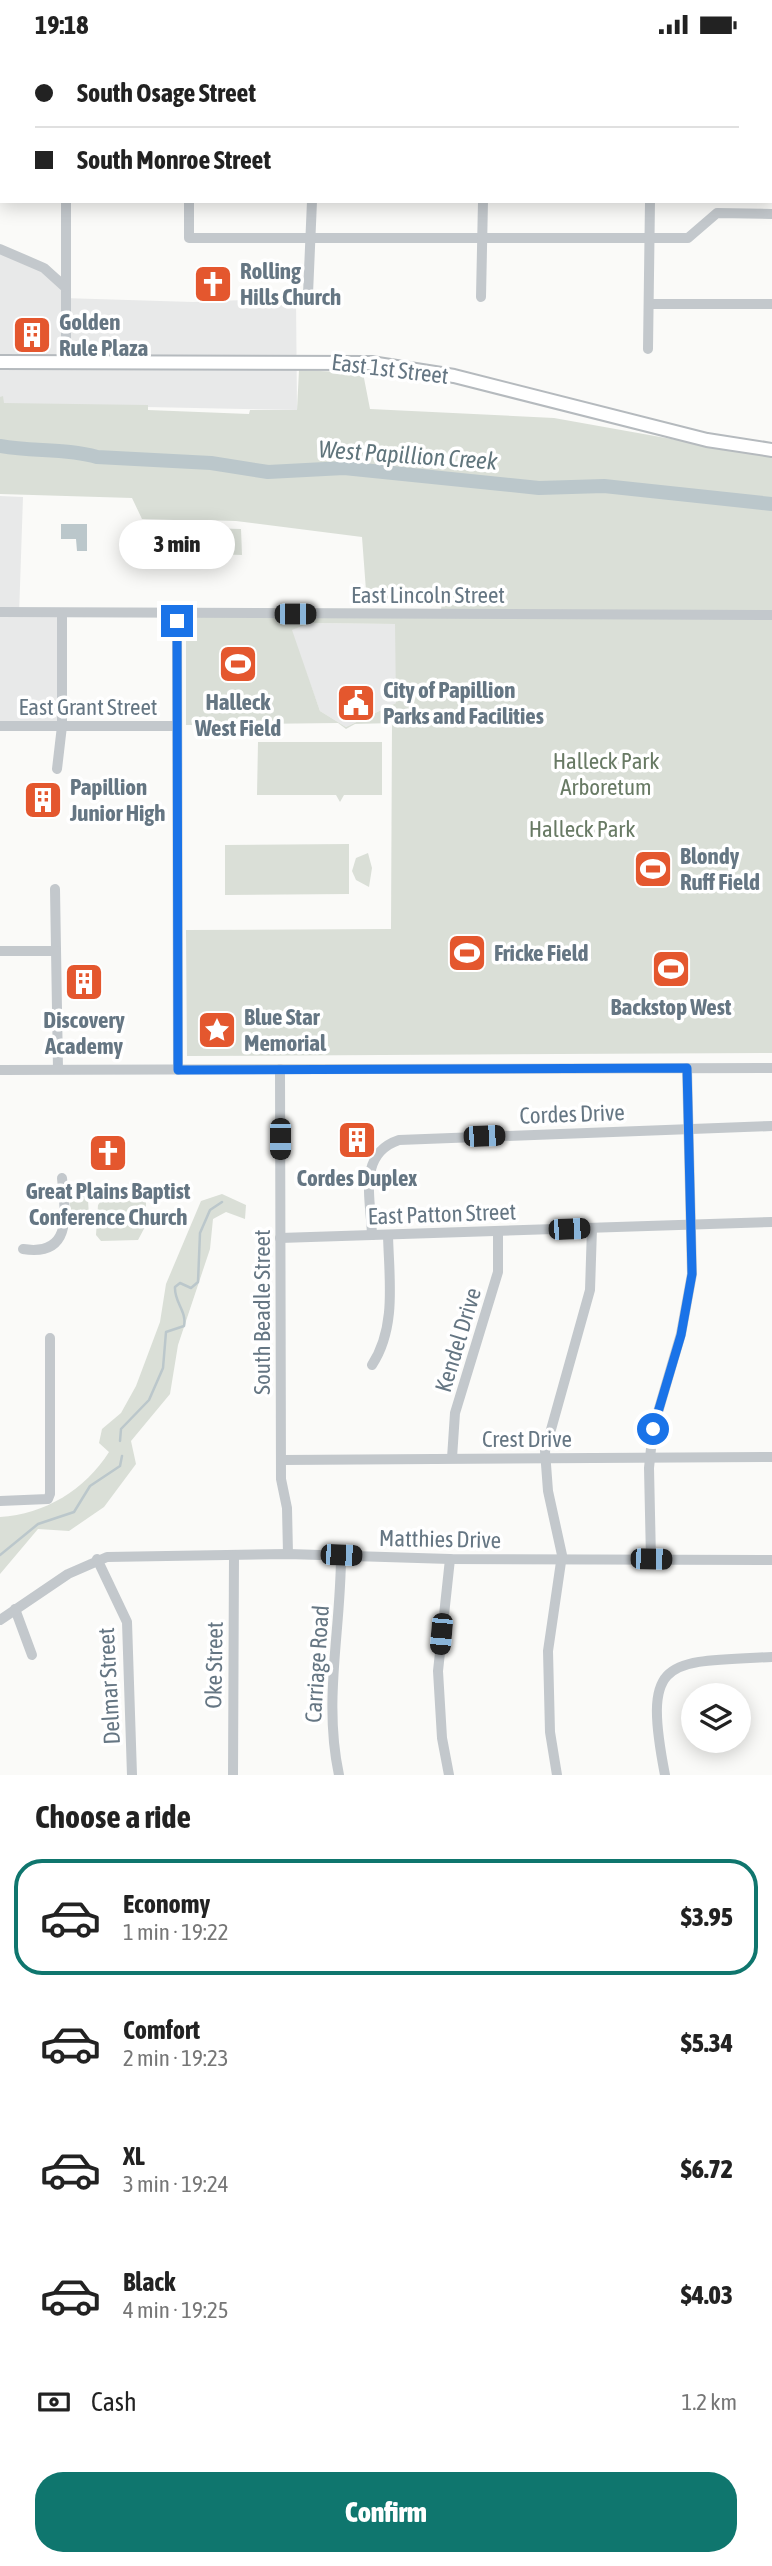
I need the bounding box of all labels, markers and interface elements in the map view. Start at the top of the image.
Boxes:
text: 19:18 [35,10,89,40]
text: South Osage Street [77,78,256,108]
text: South Monroe Street [77,145,271,175]
place label: Rolling Hills Church [240,258,341,310]
church icon: Rolling Hills Church [192,263,234,305]
place label: Golden Rule Plaza [59,309,148,361]
building icon: Golden Rule Plaza [11,314,53,356]
street label: East 1st Street [330,349,450,389]
water label: West Papillion Creek [318,435,499,475]
callout: 3 min [119,519,235,569]
text: 3 min [154,531,200,557]
street label: East Lincoln Street [351,582,505,608]
car [275,604,317,625]
route end [161,605,193,637]
sports icon: Halleck West Field [217,643,259,685]
place label: City of Papillion Parks and Facilities [383,677,544,729]
public building icon: City of Papillion Parks and Facilities [335,682,377,724]
place label: Halleck West Field [194,689,281,741]
street label: East Grant Street [19,694,158,720]
park label: Halleck Park Arboretum [553,748,659,800]
place label: Papillion Junior High [69,774,165,826]
building icon: Papillion Junior High [22,779,64,821]
park label: Halleck Park [529,816,635,842]
place label: Blondy Ruff Field [680,843,760,895]
sports icon: Blondy Ruff Field [632,848,674,890]
sports icon: Fricke Field [446,932,488,974]
place label: Fricke Field [494,940,589,966]
sports icon: Backstop West [650,948,692,990]
building icon: Discovery Academy [63,961,105,1003]
place label: Backstop West [611,994,732,1020]
place label: Blue Star Memorial [244,1004,327,1056]
place label: Discovery Academy [43,1007,125,1059]
place icon: Blue Star Memorial [196,1009,238,1051]
street label: Cordes Drive [519,1099,625,1129]
car [270,1118,291,1160]
building icon: Cordes Duplex [336,1119,378,1161]
car [463,1125,506,1147]
church icon: Great Plains Baptist Conference Church [87,1132,129,1174]
place label: Cordes Duplex [297,1165,417,1191]
place label: Great Plains Baptist Conference Church [26,1178,191,1230]
street label: East Patton Street [367,1198,517,1230]
car [548,1218,591,1240]
street label: South Beadle Street [249,1229,275,1395]
street label: Kendel Drive [430,1285,486,1395]
route start [637,1413,669,1445]
street label: Crest Drive [482,1426,572,1452]
street label: Matthies Drive [379,1525,501,1553]
car [320,1544,363,1566]
car [630,1548,673,1570]
street label: Carriage Road [300,1604,334,1724]
car [429,1612,454,1656]
street label: Oke Street [200,1621,228,1709]
street label: Delmar Street [93,1627,125,1745]
map controls [681,1683,751,1753]
button: layers [681,1683,751,1753]
text: Choose a ride [35,1798,191,1835]
icon: car [39,1886,102,1949]
text: Economy [123,1889,210,1919]
text: $3.95 [681,1902,733,1932]
text: 1 min · 19:22 [123,1919,229,1945]
icon: car [39,2012,102,2075]
text: Comfort [123,2015,200,2045]
text: $5.34 [681,2028,733,2058]
text: 2 min · 19:23 [123,2045,229,2071]
icon: car [39,2138,102,2201]
text: XL [123,2141,145,2171]
text: $6.72 [681,2154,733,2184]
text: 3 min · 19:24 [123,2171,229,2197]
icon: car [39,2264,102,2327]
text: Black [123,2267,175,2297]
text: $4.03 [681,2280,733,2310]
text: 4 min · 19:25 [123,2297,229,2323]
icon: cash [35,2383,73,2421]
text: Cash [91,2387,137,2417]
text: 1.2 km [681,2389,737,2415]
button: Confirm [35,2472,737,2552]

